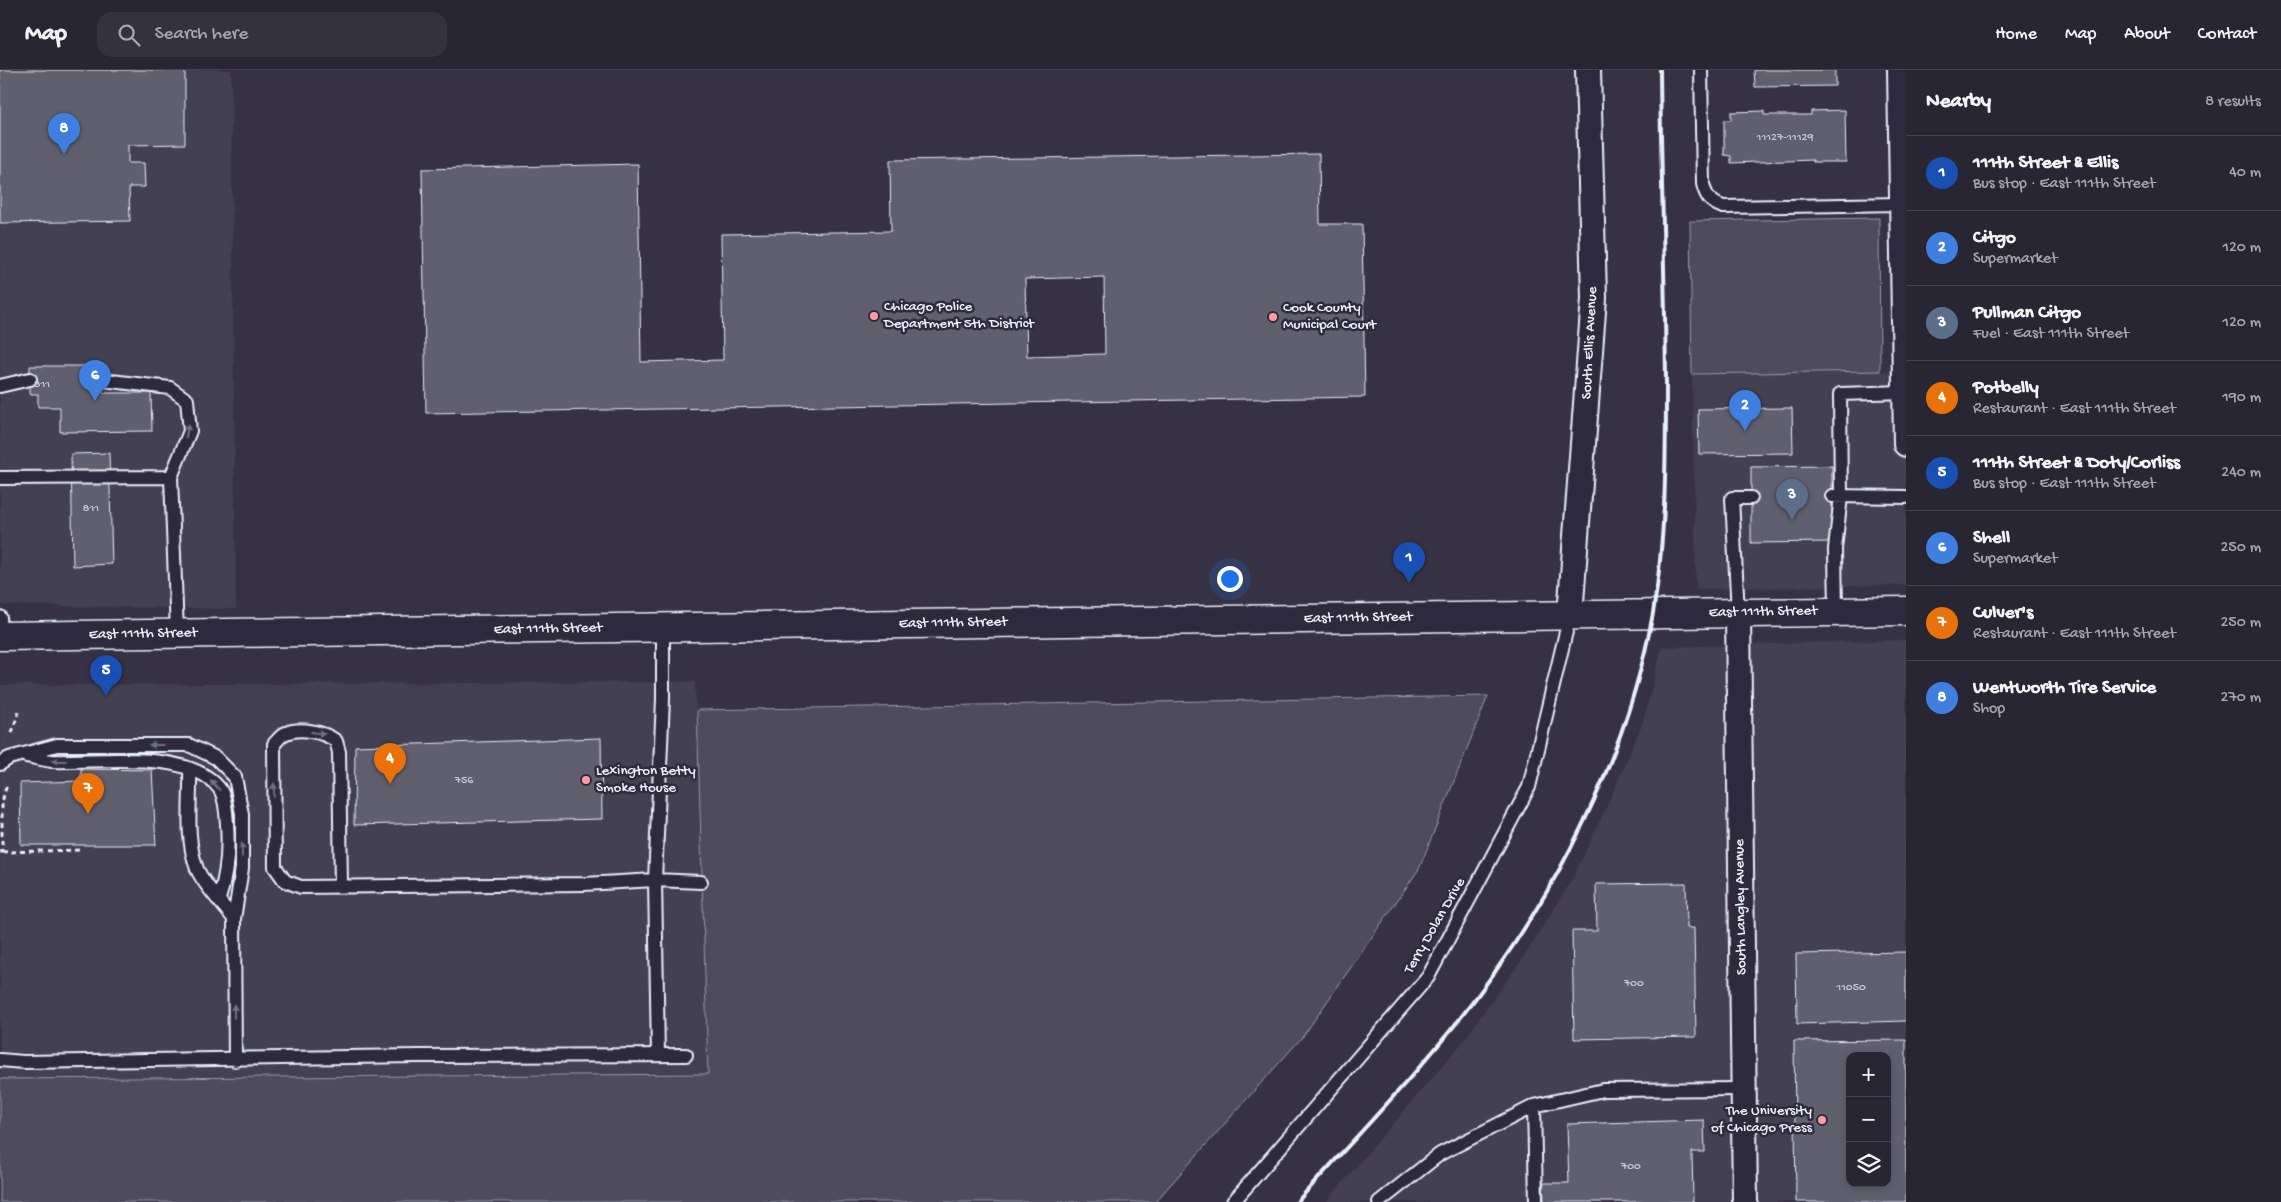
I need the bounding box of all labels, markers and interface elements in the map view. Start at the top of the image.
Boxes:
search box [97,12,447,57]
text: Map [25,20,67,49]
icon: search [115,21,143,49]
text: Search here [155,23,248,46]
text: Home [1995,24,2037,45]
text: Map [2065,24,2096,45]
text: About [2124,24,2170,45]
text: Contact [2198,24,2256,45]
text: Nearby [1926,90,1991,115]
text: 8 results [2205,93,2261,112]
pin: 8 [48,113,80,154]
house number: 11127-11129 [1756,131,1813,145]
text: 111th Street & Ellis [1973,152,2118,175]
text: 1 [1939,164,1945,183]
text: 40 m [2229,164,2261,183]
text: Bus stop · East 111th Street [1973,175,2156,194]
text: Citgo [1973,227,2016,250]
text: 2 [1938,239,1946,258]
text: 120 m [2222,239,2261,258]
text: Supermarket [1973,250,2058,269]
street label: South Ellis Avenue [1578,286,1602,400]
place label: Chicago Police Department 5th District [883,298,1036,333]
place label: Cook County Municipal Court [1283,299,1378,334]
text: Pullman Citgo [1973,302,2081,325]
marker: Chicago Police Department 5th District [868,310,880,322]
marker: Cook County Municipal Court [1267,311,1279,323]
text: 3 [1938,314,1946,333]
text: 120 m [2222,314,2261,333]
text: Fuel · East 111th Street [1973,325,2129,344]
pin: 6 [79,360,111,401]
text: Potbelly [1973,377,2039,400]
house number: 811 [34,378,50,392]
text: 4 [1938,389,1946,408]
text: 190 m [2222,389,2261,408]
pin: 2 [1729,390,1761,431]
text: Restaurant · East 111th Street [1973,400,2176,419]
one-way arrow [184,423,192,439]
text: 111th Street & Doty/Corliss [1973,452,2180,475]
text: 5 [1938,464,1946,483]
text: 240 m [2221,464,2261,483]
text: Bus stop · East 111th Street [1973,475,2156,494]
pin: 3 [1776,479,1808,520]
house number: 811 [83,502,99,516]
text: Shell [1973,527,2010,550]
text: 6 [1938,539,1946,558]
text: 250 m [2221,539,2261,558]
pin: 1 [1393,542,1425,583]
text: Supermarket [1973,550,2058,569]
your location [1217,566,1243,592]
street label: East 111th Street [1708,602,1819,622]
text: Culver's [1973,602,2033,625]
street label: East 111th Street [1303,608,1414,628]
street label: East 111th Street [898,613,1009,633]
text: 7 [1938,614,1946,633]
text: 250 m [2221,614,2261,633]
street label: East 111th Street [493,619,604,639]
street label: East 111th Street [88,624,199,644]
text: Restaurant · East 111th Street [1973,625,2176,644]
pin: 5 [90,655,122,696]
text: Wentworth Tire Service [1973,677,2156,700]
text: 8 [1938,689,1946,708]
text: 270 m [2221,689,2261,708]
text: Shop [1973,700,2005,719]
one-way arrow [310,729,326,737]
one-way arrow [148,741,164,749]
pin: 4 [374,743,406,784]
one-way arrow [51,757,67,765]
place label: Lexington Betty Smoke House [596,762,696,797]
pin: 7 [72,773,104,814]
house number: 756 [454,774,474,788]
marker: Lexington Betty Smoke House [580,774,592,786]
one-way arrow [209,779,221,791]
one-way arrow [270,781,278,797]
street label: South Langley Avenue [1731,839,1751,975]
one-way arrow [238,841,246,857]
street label: Terry Dolan Drive [1400,875,1470,978]
house number: 700 [1623,977,1644,991]
house number: 11050 [1835,981,1866,995]
one-way arrow [230,1003,238,1019]
map controls [1846,1052,1891,1187]
button: + [1846,1052,1891,1097]
button: − [1846,1097,1891,1142]
place label: The University of Chicago Press [1711,1102,1813,1137]
marker: The University of Chicago Press [1816,1114,1828,1126]
button: layers [1846,1142,1891,1187]
house number: 700 [1620,1160,1641,1174]

